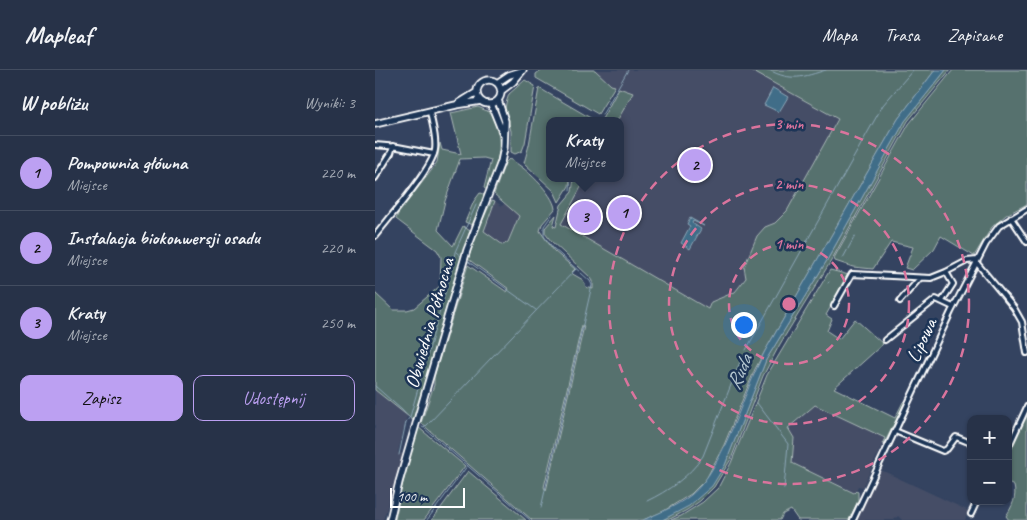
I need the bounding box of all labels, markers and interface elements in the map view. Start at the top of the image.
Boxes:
text: Mapleaf [25,20,92,50]
text: Mapa [822,24,857,46]
text: Trasa [885,24,919,46]
text: Zapisane [947,24,1002,46]
text: W pobliżu [20,90,87,116]
text: Wyniki: 3 [304,93,355,113]
text: 3 min [775,115,804,134]
popup [546,117,624,182]
text: Kraty [565,128,603,152]
pin: 2 [679,146,711,184]
text: Pompownia główna [67,151,187,175]
text: Miejsce [565,152,605,172]
text: 1 [32,163,40,183]
text: 220 m [321,163,355,183]
text: Miejsce [67,175,107,195]
text: 2 min [775,175,804,194]
pin: 1 [608,194,640,232]
pin: 3 [569,198,601,236]
text: Instalacja biokonwersji osadu [67,226,260,250]
text: 1 min [775,235,804,254]
text: 2 [32,238,40,258]
text: 220 m [321,238,355,258]
text: Miejsce [67,250,107,270]
street label: Obwiednia Północna [399,253,461,391]
centre of rings [780,295,798,313]
text: Kraty [67,301,105,325]
your location [731,312,757,338]
text: 3 [32,313,40,333]
text: 250 m [321,313,355,333]
street label: Lipowa [900,313,943,366]
text: Miejsce [67,325,107,345]
water label: Ruda [720,348,759,393]
button: Zapisz [20,375,183,421]
button: Udostępnij [193,375,355,421]
map controls [967,415,1012,505]
button: + [967,415,1012,460]
button: − [967,460,1012,505]
scale bar [390,485,465,508]
text: 100 m [397,488,427,505]

